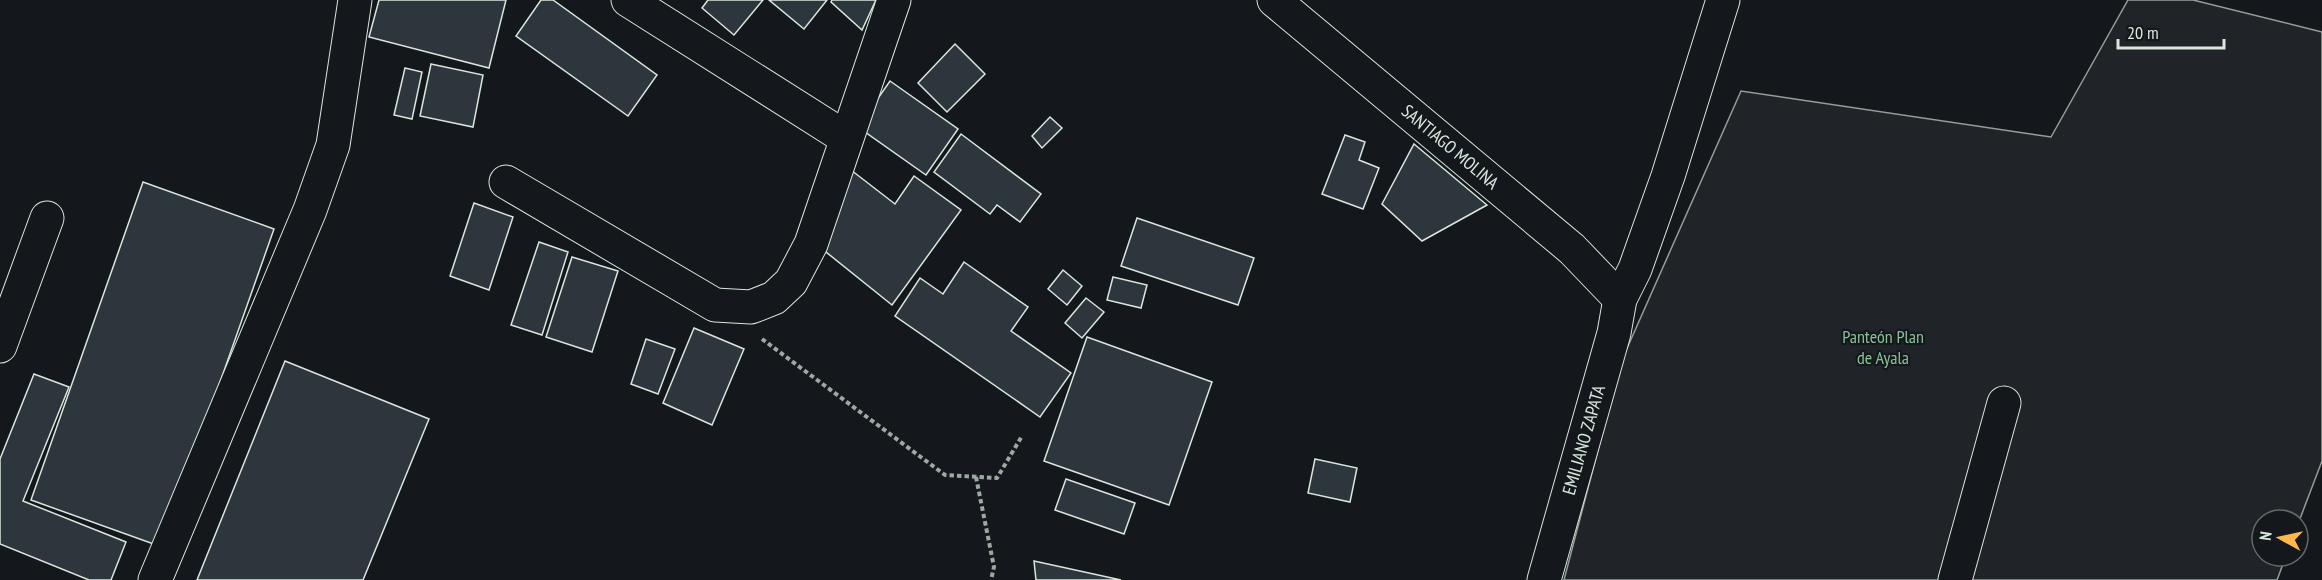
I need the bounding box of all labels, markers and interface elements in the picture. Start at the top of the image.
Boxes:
scale bar [2118,12,2224,50]
text: 20 m [2127,21,2159,44]
street label: SANTIAGO MOLINA [1397,99,1504,194]
park label: Panteón Plan de Ayala [1842,325,1924,369]
street label: EMILIANO ZAPATA [1557,382,1610,497]
north arrow [2250,508,2310,568]
text: N [2255,530,2276,542]

